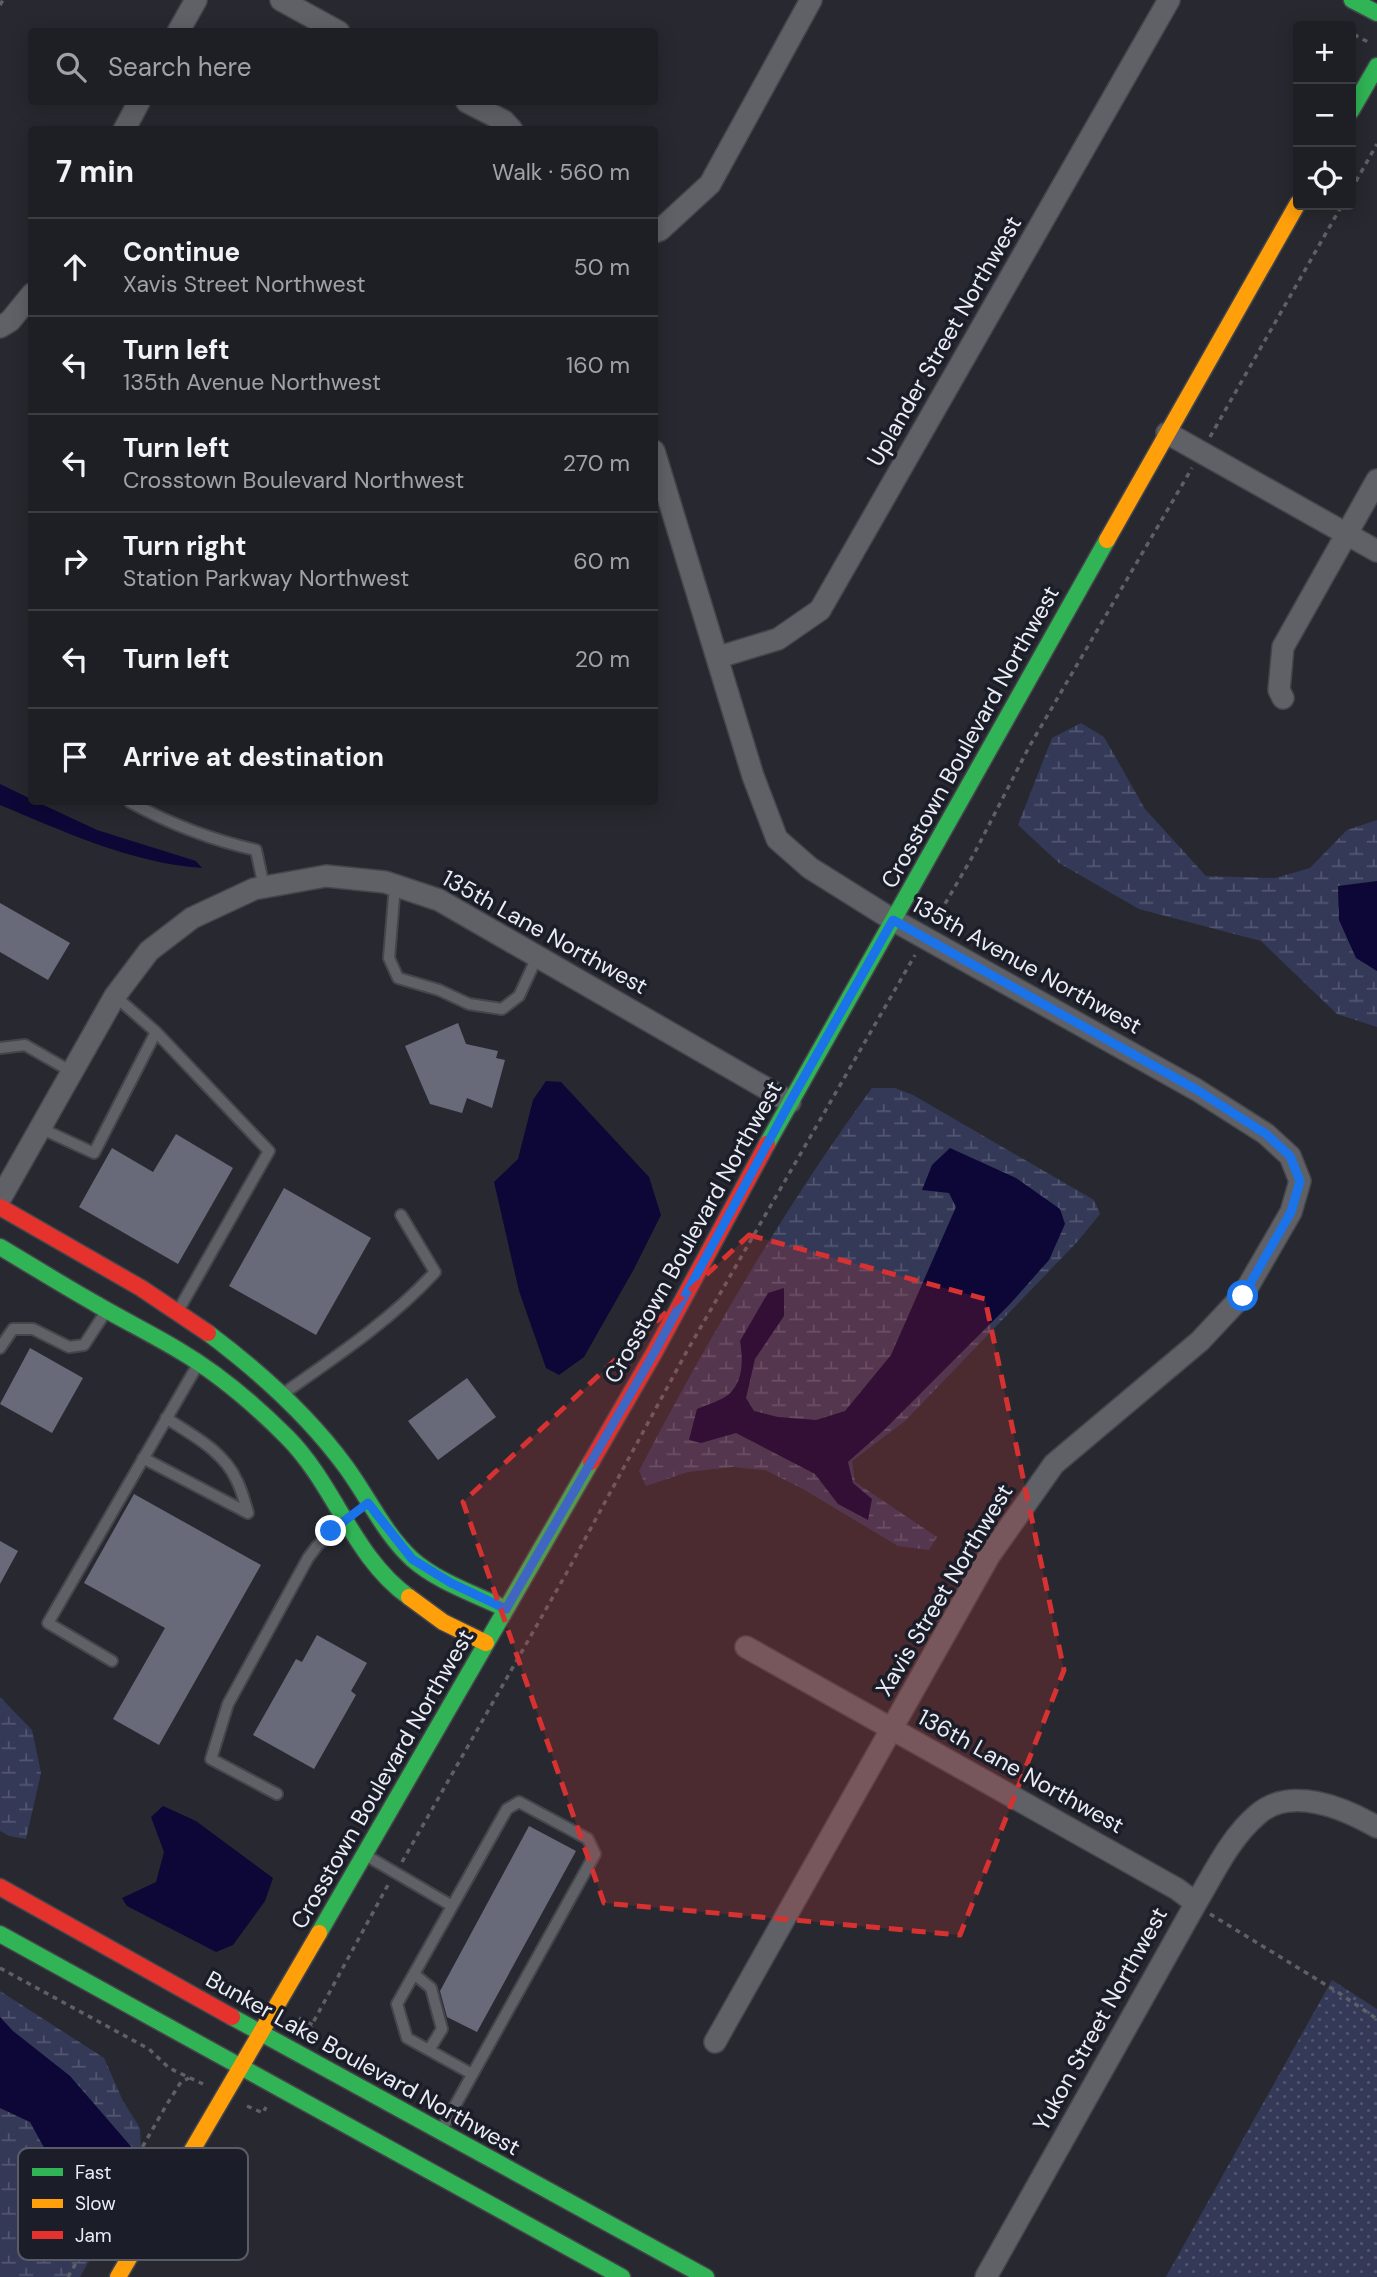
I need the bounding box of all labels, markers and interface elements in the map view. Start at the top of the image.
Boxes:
map controls [1293,21,1356,210]
button: + [1293,21,1356,84]
search box [28,28,658,105]
icon: search [52,48,90,86]
text: Search here [108,50,251,84]
button: − [1293,84,1356,147]
button: locate [1293,147,1356,210]
text: 7 min [56,152,134,191]
text: Walk · 560 m [492,157,630,187]
street label: Uplander Street Northwest [860,210,1028,472]
text: Continue [123,235,240,269]
icon: ahead [56,248,94,286]
text: 50 m [574,252,630,282]
text: Xavis Street Northwest [123,269,366,299]
text: Turn left [123,333,230,367]
icon: left [56,346,94,384]
text: 160 m [566,350,630,380]
text: 135th Avenue Northwest [123,367,381,397]
text: Turn left [123,431,230,465]
icon: left [56,444,94,482]
text: 270 m [563,448,630,478]
text: Crosstown Boulevard Northwest [123,465,464,495]
text: Turn right [123,529,247,563]
icon: right [56,542,94,580]
text: 60 m [573,546,630,576]
text: Station Parkway Northwest [123,563,409,593]
street label: Crosstown Boulevard Northwest [874,581,1066,893]
icon: left [56,640,94,678]
text: Turn left [123,642,230,676]
text: 20 m [575,644,630,674]
icon: arrive [56,738,94,776]
text: Arrive at destination [123,740,384,774]
street label: 135th Lane Northwest [437,863,653,1001]
street label: 135th Avenue Northwest [907,889,1147,1041]
street label: Crosstown Boulevard Northwest [597,1076,789,1388]
route start [1227,1280,1258,1311]
street label: Xavis Street Northwest [869,1478,1019,1702]
route end [315,1515,346,1546]
street label: Crosstown Boulevard Northwest [284,1624,480,1934]
street label: 136th Lane Northwest [913,1702,1129,1840]
street label: Yukon Street Northwest [1026,1902,1174,2136]
street label: Bunker Lake Boulevard Northwest [201,1964,525,2162]
legend [18,2148,248,2260]
text: Fast [75,2160,111,2185]
text: Slow [75,2191,116,2216]
text: Jam [75,2223,112,2248]

